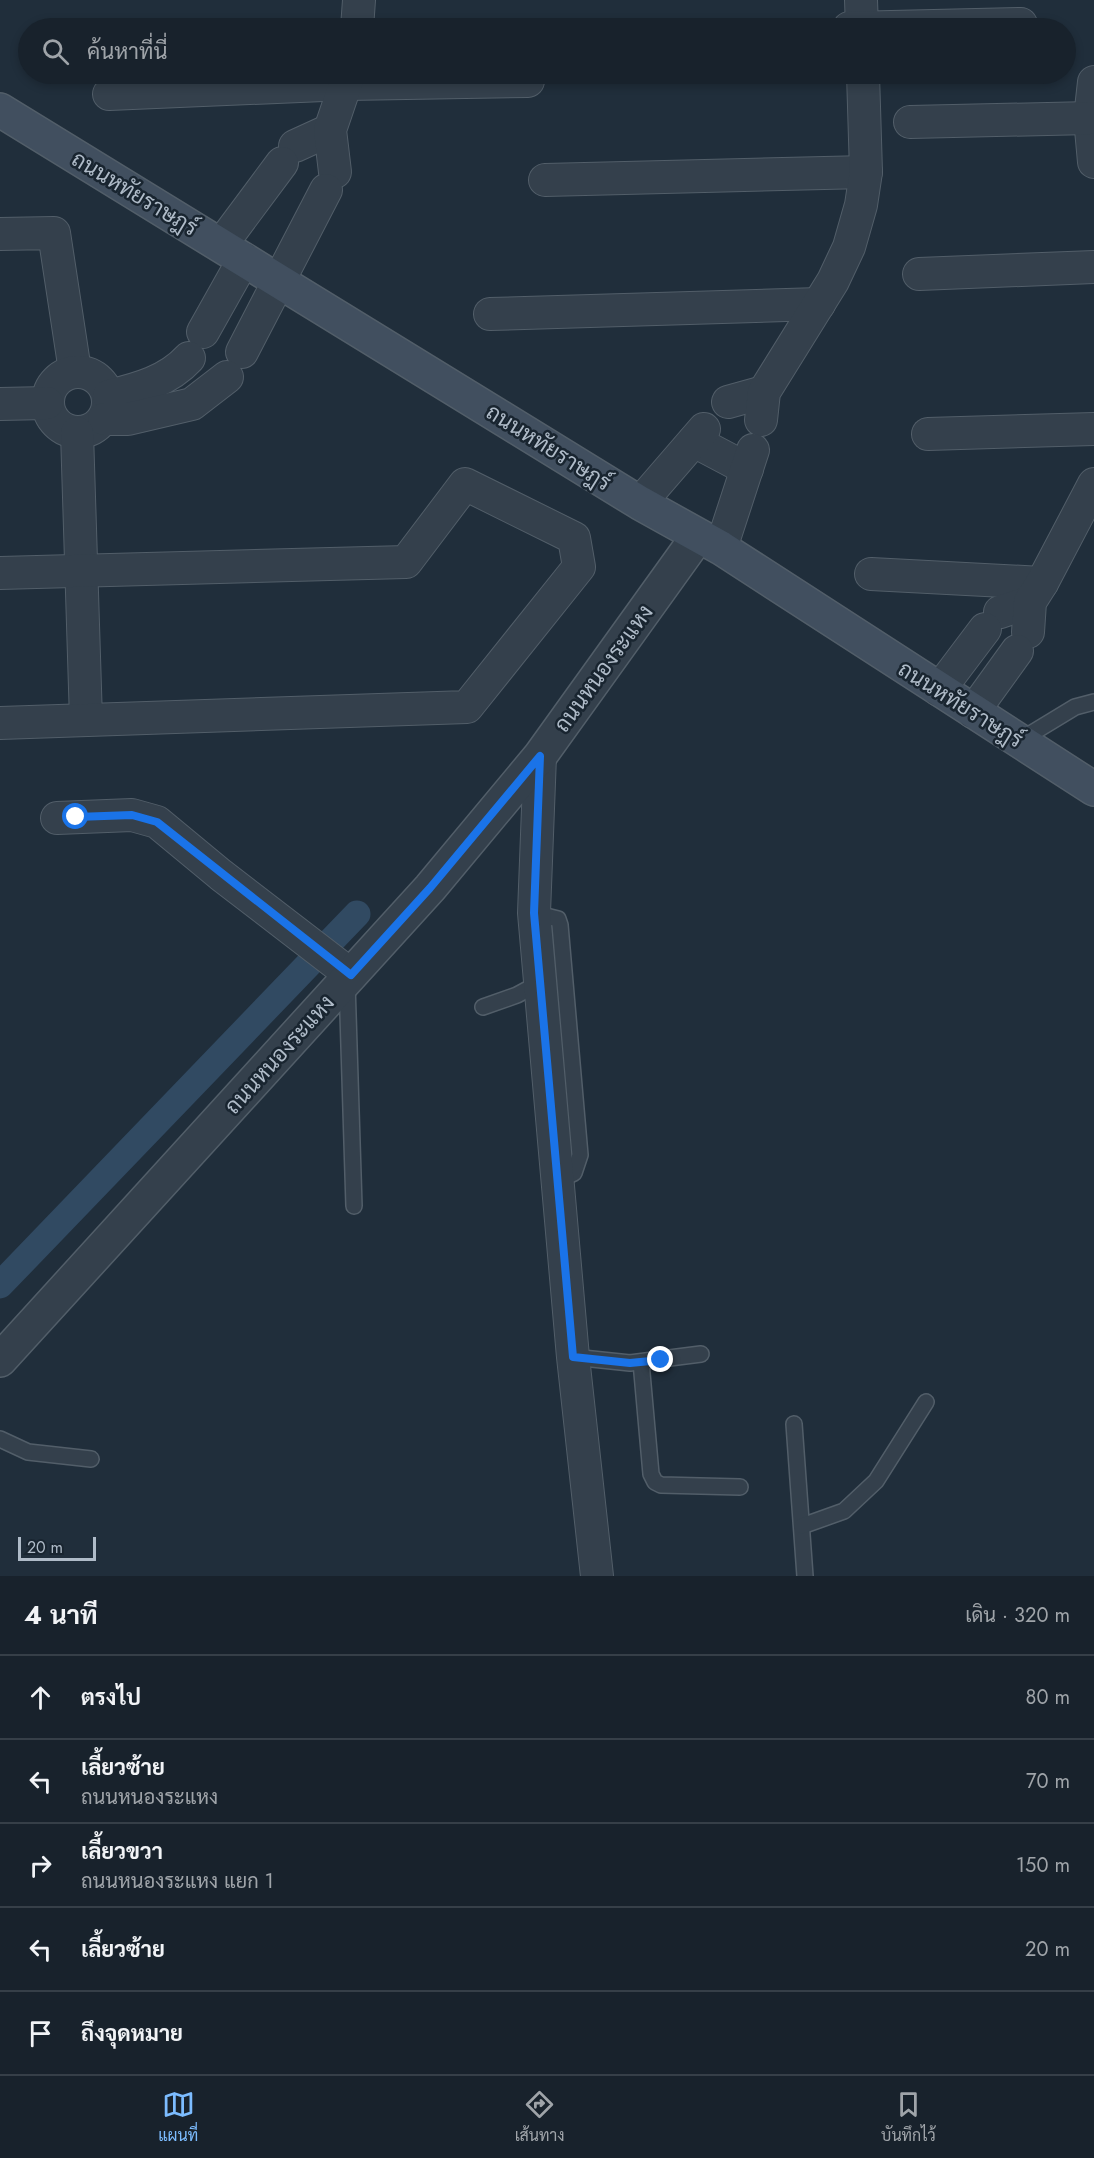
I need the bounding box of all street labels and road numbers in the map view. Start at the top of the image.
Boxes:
street label: ถนนหทัยราษฎร์ [66,143,204,243]
street label: ถนนหทัยราษฎร์ [480,396,618,498]
street label: ถนนหนองระแหง [546,598,660,738]
street label: ถนนหทัยราษฎร์ [892,653,1030,755]
street label: ถนนหนองระแหง [217,987,341,1121]

